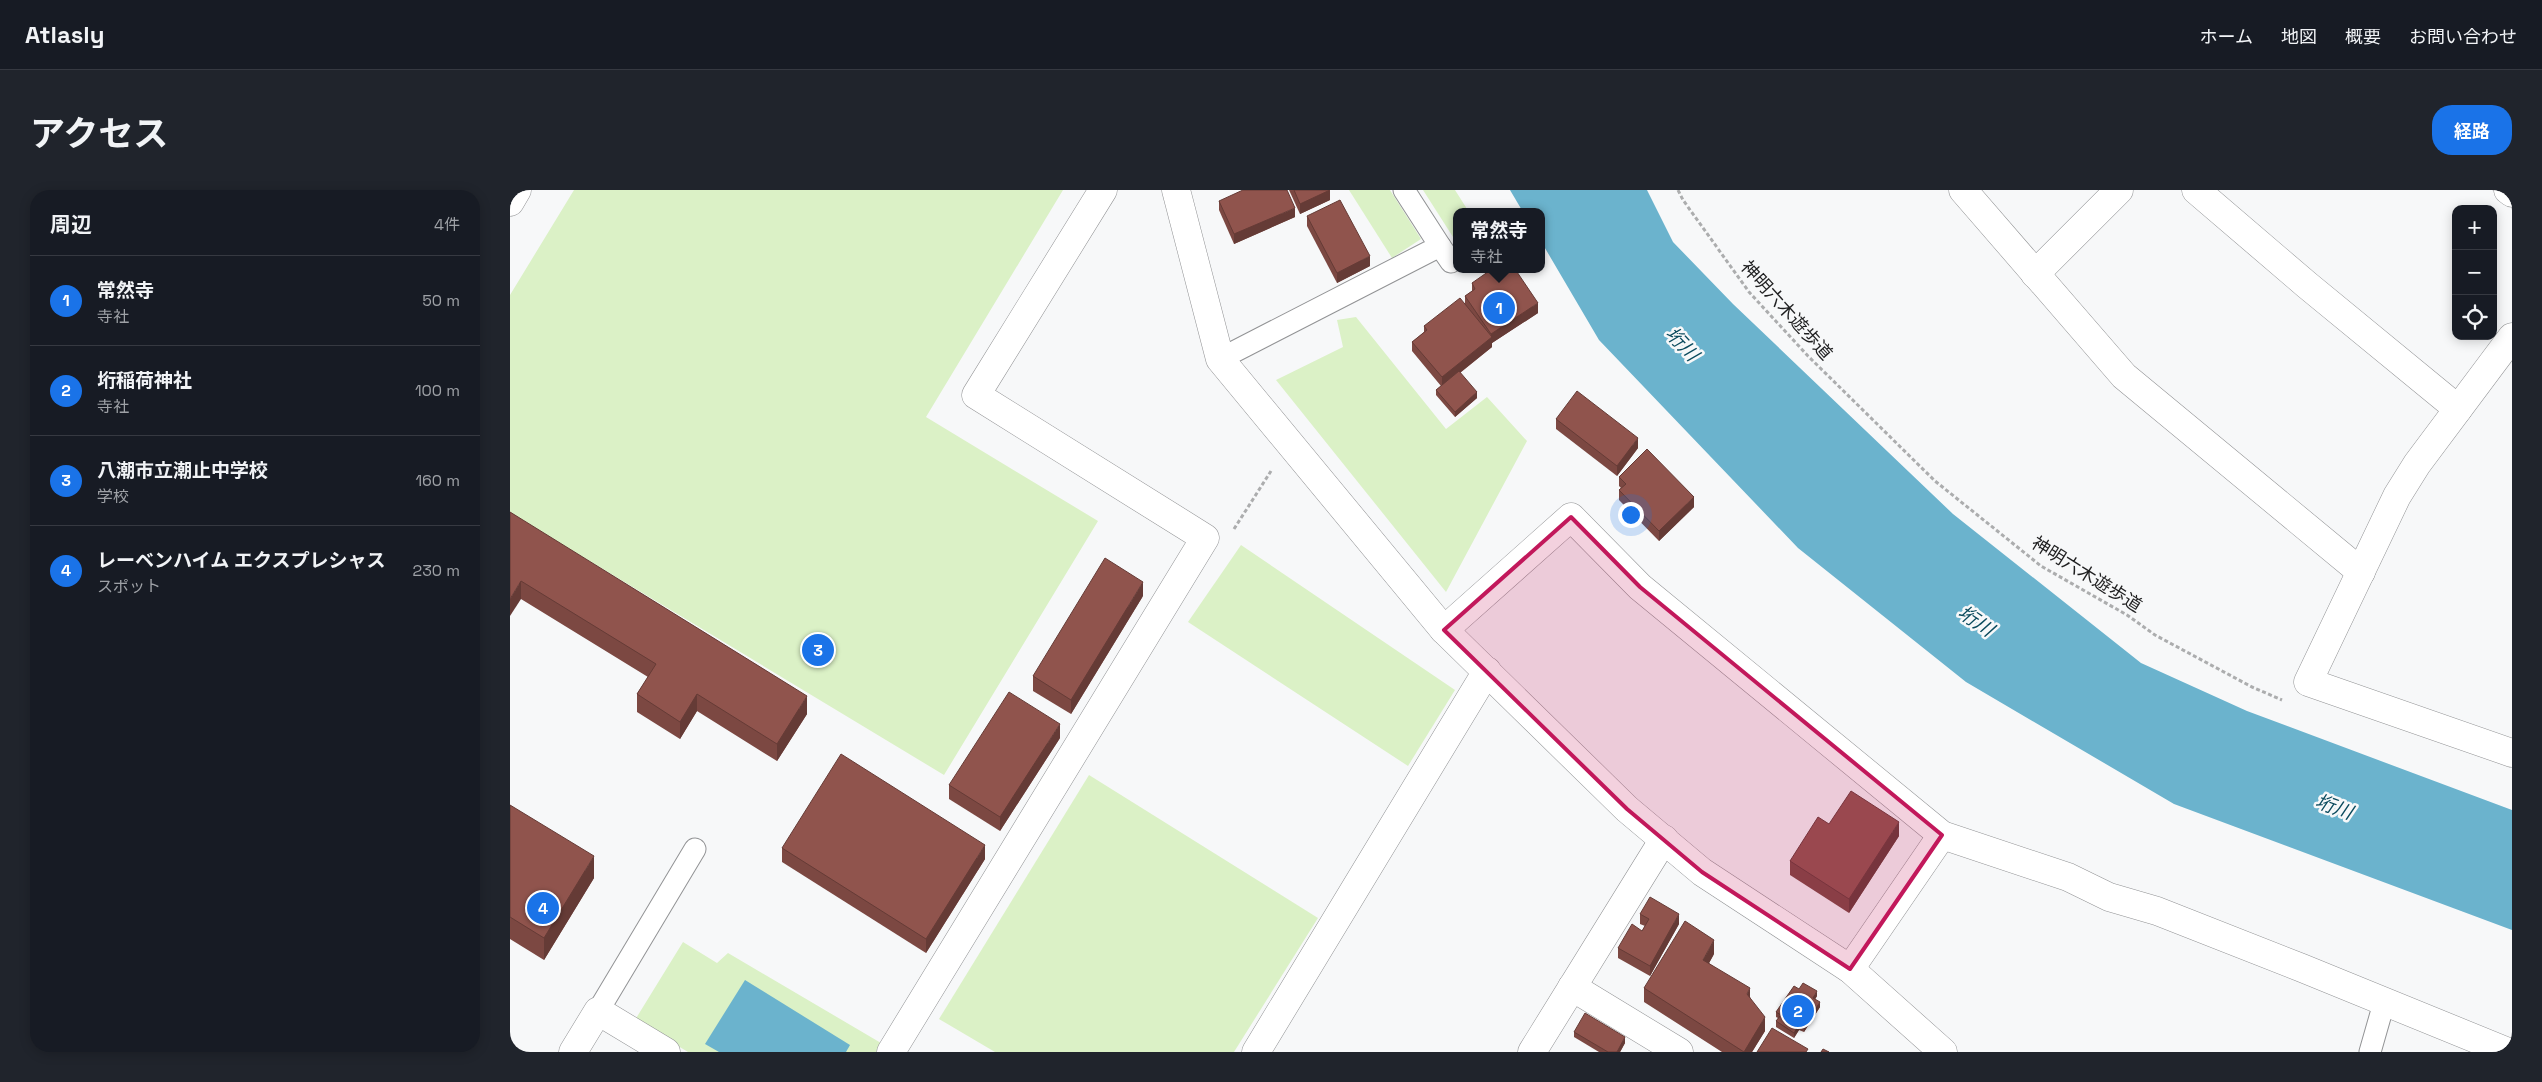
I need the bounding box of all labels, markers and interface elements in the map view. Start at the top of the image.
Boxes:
text: Atlasly [25,19,104,50]
text: ホーム [2200,25,2253,48]
text: 地図 [2281,25,2317,48]
text: 概要 [2345,25,2381,48]
text: お問い合わせ [2409,25,2517,48]
button: 経路 [2432,105,2512,155]
text: アクセス [30,112,168,156]
map controls [2452,205,2497,340]
button: + [2452,205,2497,250]
popup [1453,208,1545,273]
text: 周辺 [50,211,92,238]
text: 4件 [434,214,460,235]
text: 常然寺 [1470,218,1528,243]
text: 寺社 [1470,246,1503,267]
button: − [2452,250,2497,295]
street label: 神明六木遊歩道 [1736,255,1838,365]
text: 常然寺 [97,278,154,303]
pin: 1 [1483,289,1515,327]
text: 1 [62,290,70,311]
text: 50 m [422,290,460,311]
button: locate [2452,295,2497,340]
text: 寺社 [97,306,129,327]
water label: 垳川 [1660,322,1706,368]
text: 垳稲荷神社 [97,368,192,393]
text: 2 [61,380,71,401]
text: 100 m [415,380,460,401]
text: 寺社 [97,396,129,417]
text: 八潮市立潮止中学校 [97,458,268,483]
text: 3 [61,470,71,491]
text: 160 m [415,470,460,491]
text: 学校 [97,486,129,507]
your location [1618,502,1644,528]
street label: 神明六木遊歩道 [2027,531,2147,617]
text: レーベンハイム エクスプレシャス [97,548,386,573]
text: 4 [61,560,71,581]
text: 230 m [413,560,460,581]
text: スポット [97,576,161,597]
water label: 垳川 [1953,600,2000,643]
pin: 3 [802,631,834,669]
water label: 垳川 [2312,789,2358,826]
pin: 4 [527,889,559,927]
pin: 2 [1782,992,1814,1030]

